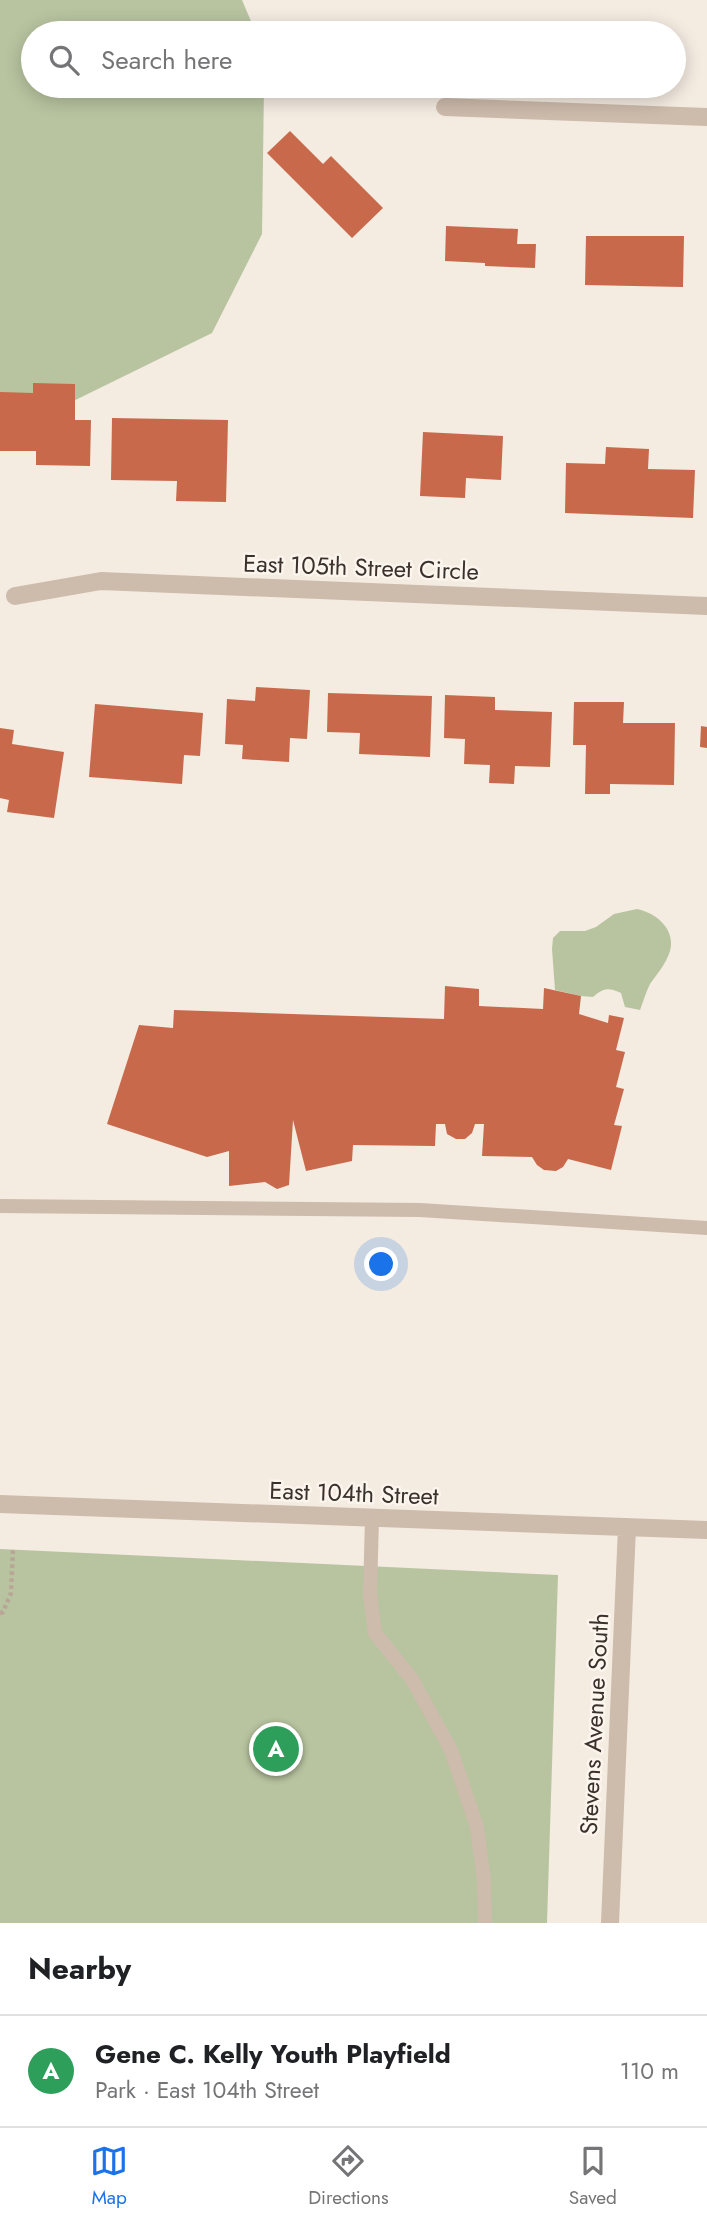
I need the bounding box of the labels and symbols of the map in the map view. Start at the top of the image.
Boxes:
street label: East 105th Street Circle [242,545,480,589]
your location [364,1247,398,1281]
street label: East 104th Street [269,1473,439,1513]
street label: Stevens Avenue South [571,1612,617,1836]
pin: A [253,1723,299,1775]

